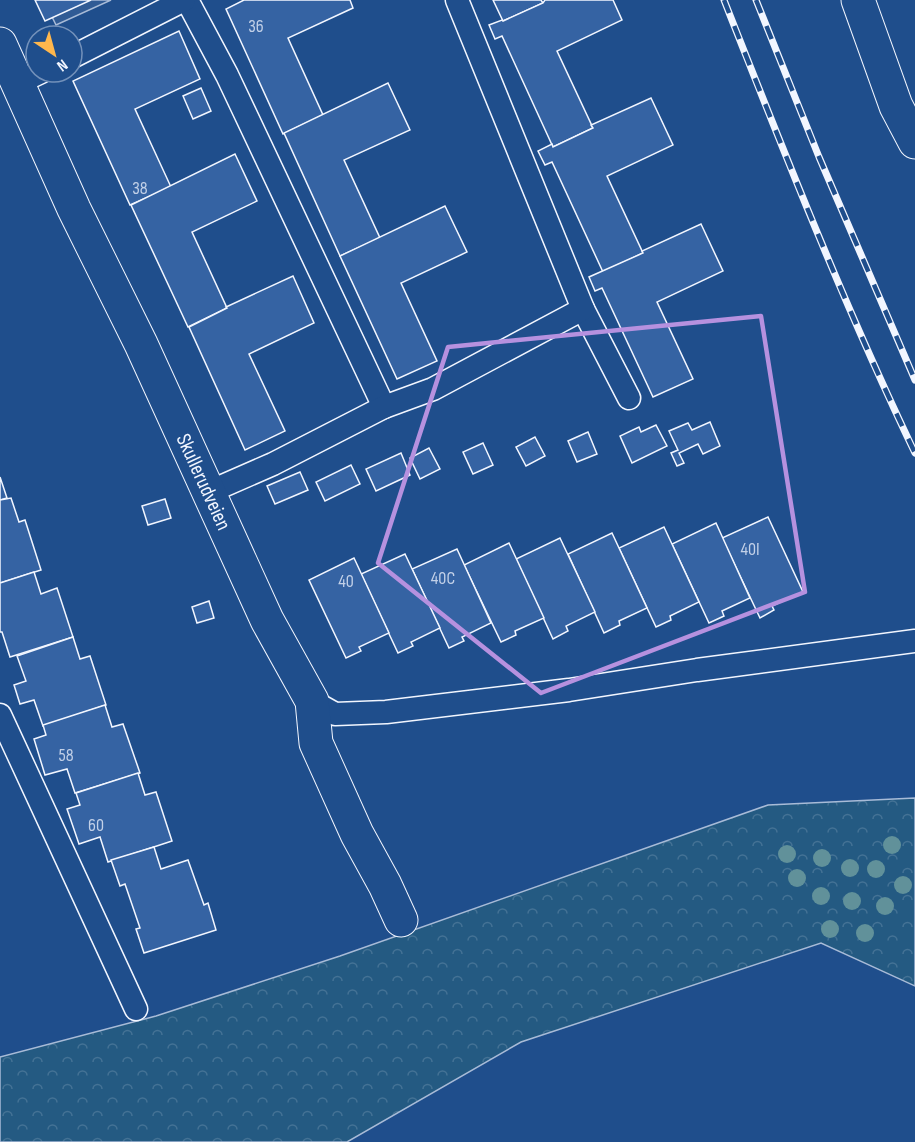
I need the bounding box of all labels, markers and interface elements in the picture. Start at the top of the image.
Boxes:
house number: 36 [248,16,264,37]
north arrow [24,24,84,84]
text: N [53,55,71,75]
house number: 38 [132,178,148,199]
street label: Skullerudveien [171,430,237,534]
house number: 40I [740,539,760,560]
house number: 40C [431,568,455,589]
house number: 40 [338,571,354,592]
house number: 58 [58,745,74,766]
house number: 60 [88,815,104,836]

